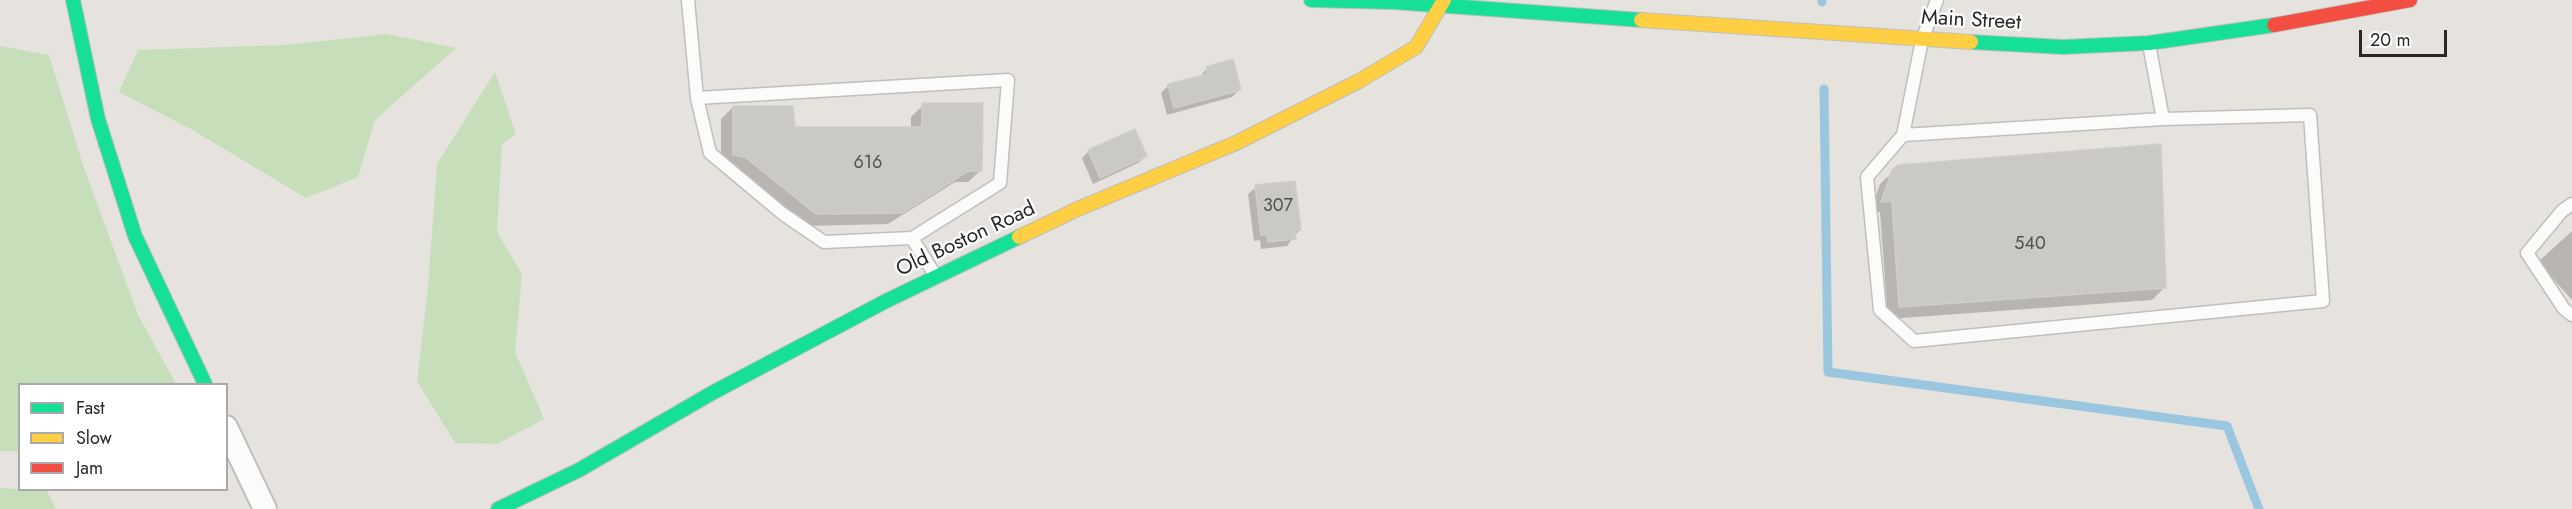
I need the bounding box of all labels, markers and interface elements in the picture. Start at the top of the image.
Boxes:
street label: Main Street [1920,6,2022,36]
scale bar [2362,18,2450,56]
text: 20 m [2370,27,2410,53]
house number: 616 [854,153,882,175]
house number: 307 [1263,196,1293,218]
street label: Old Boston Road [892,197,1040,283]
house number: 540 [2014,234,2046,256]
legend [18,383,228,491]
text: Fast [76,395,105,421]
text: Slow [76,425,112,451]
text: Jam [76,455,103,481]

